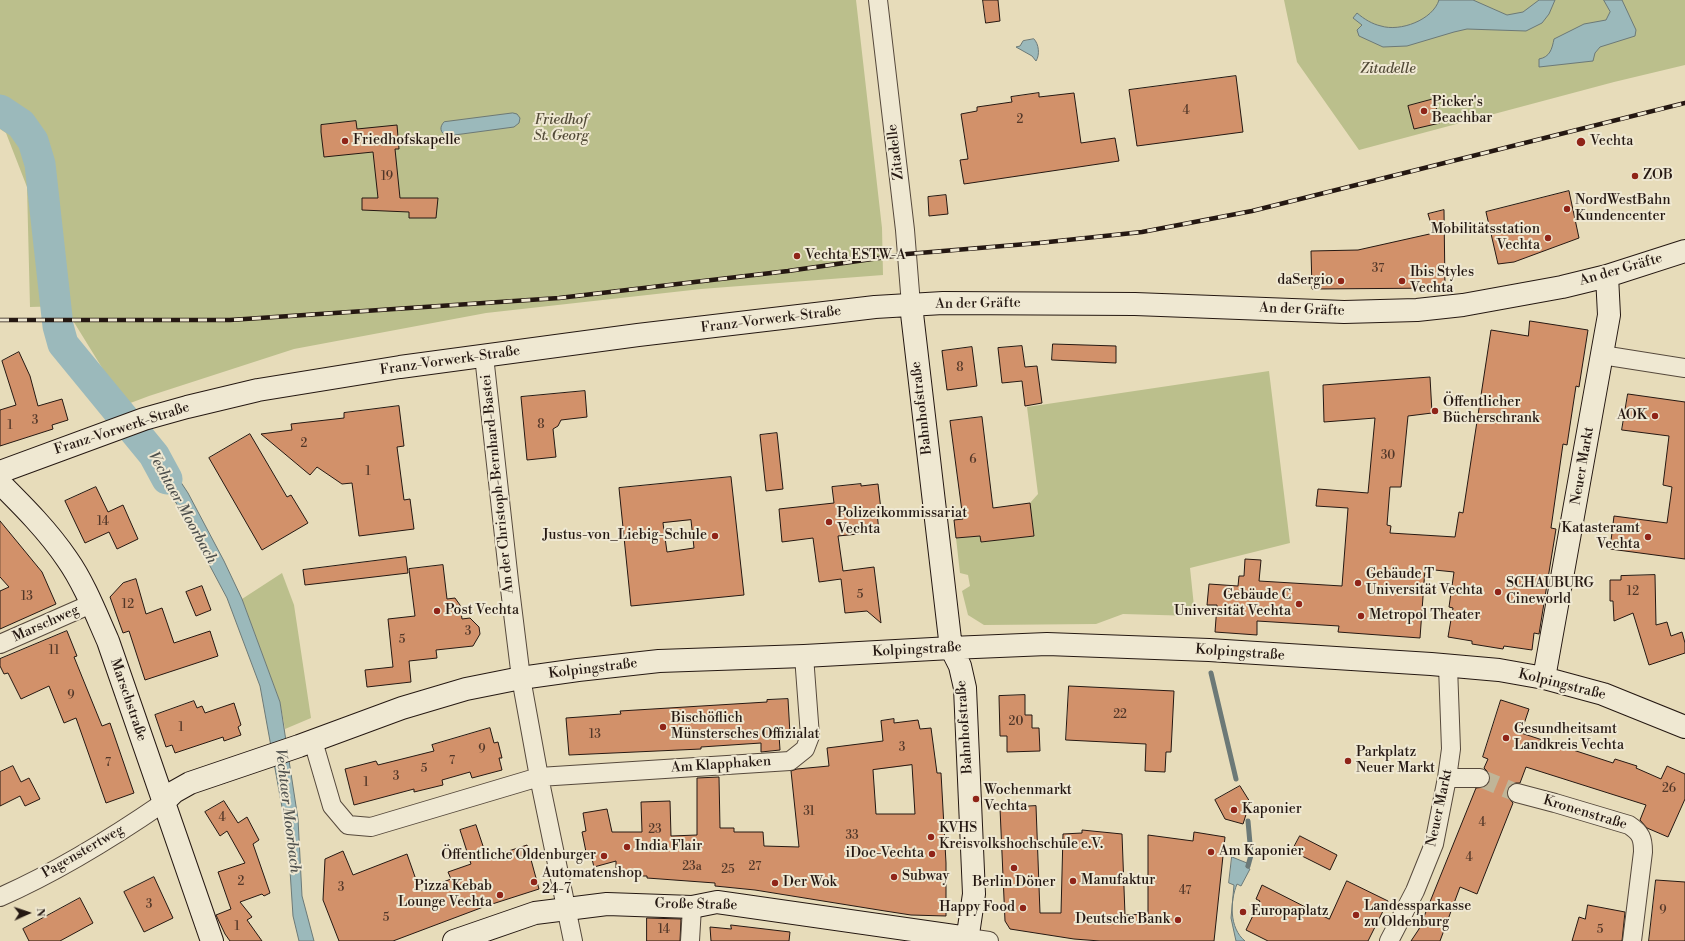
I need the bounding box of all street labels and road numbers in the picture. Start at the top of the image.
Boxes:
street label: Zitadelle [884,123,908,181]
street label: An der Gräfte [1578,250,1664,290]
street label: An der Gräfte [935,295,1021,313]
street label: An der Gräfte [1259,300,1345,320]
street label: Franz-Vorwerk-Straße [700,303,842,337]
street label: Franz-Vorwerk-Straße [379,343,521,379]
street label: Bahnhofstraße [908,360,936,456]
street label: An der Christoph-Bernhard-Bastei [478,373,518,595]
street label: Franz-Vorwerk-Straße [52,399,192,459]
street label: Neuer Markt [1568,426,1598,506]
street label: Marschweg [10,602,82,646]
street label: Kolpingstraße [872,639,962,661]
street label: Kolpingstraße [1195,641,1285,665]
street label: Kolpingstraße [548,655,638,683]
street label: Marschstraße [106,657,150,743]
street label: Kolpingstraße [1516,666,1608,704]
street label: Bahnhofstraße [953,680,977,774]
street label: Am Klapphaken [670,753,772,777]
street label: Neuer Markt [1424,768,1456,848]
street label: Kronenstraße [1541,792,1629,834]
street label: Pagenstertweg [39,822,127,882]
street label: Große Straße [654,896,738,914]

